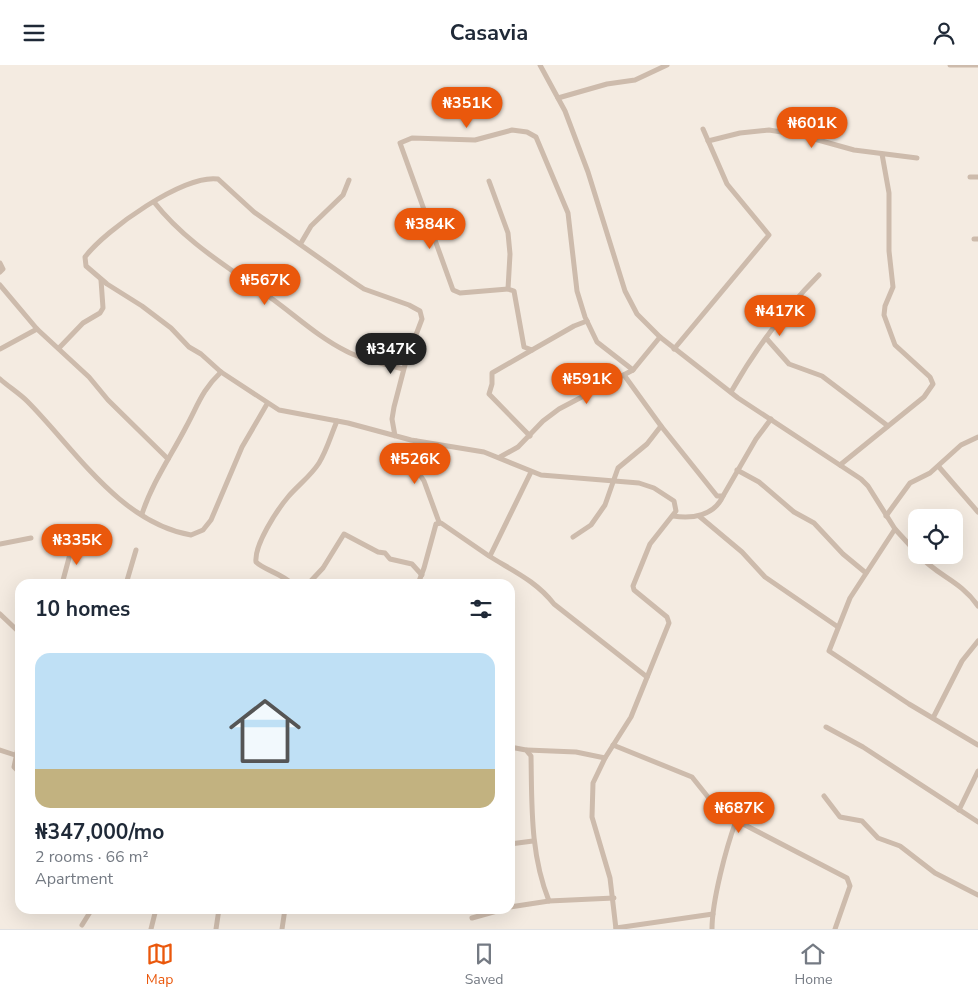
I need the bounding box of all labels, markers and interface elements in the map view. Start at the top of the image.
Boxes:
text: Casavia [450,18,528,48]
icon: menu [20,19,48,47]
icon: person [930,19,958,47]
pin: ₦351K [432,87,502,129]
text: ₦351K [442,92,492,114]
pin: ₦601K [777,107,847,149]
text: ₦601K [787,112,837,134]
pin: ₦384K [395,207,465,250]
text: ₦384K [405,213,455,235]
pin: ₦567K [230,263,300,306]
text: ₦567K [240,269,290,291]
pin: ₦417K [745,295,815,337]
text: ₦417K [755,300,805,322]
pin: ₦347K [356,333,426,375]
text: ₦347K [366,338,416,360]
pin: ₦591K [552,363,622,405]
text: ₦591K [562,368,612,390]
pin: ₦526K [380,443,450,485]
text: ₦526K [390,448,440,470]
map controls [908,509,963,564]
button: locate [908,509,963,564]
pin: ₦335K [42,523,112,566]
text: ₦335K [52,529,102,551]
text: 10 homes [35,595,130,623]
icon: filters [467,595,495,623]
icon: home [220,686,310,776]
pin: ₦687K [704,791,774,834]
text: ₦687K [714,797,764,819]
text: ₦347,000/mo [35,818,164,846]
text: 2 rooms · 66 m² [35,846,148,868]
text: Apartment [35,868,113,890]
tab: Map [146,940,174,989]
tab: Saved [465,940,503,989]
tab: Home [795,940,832,989]

